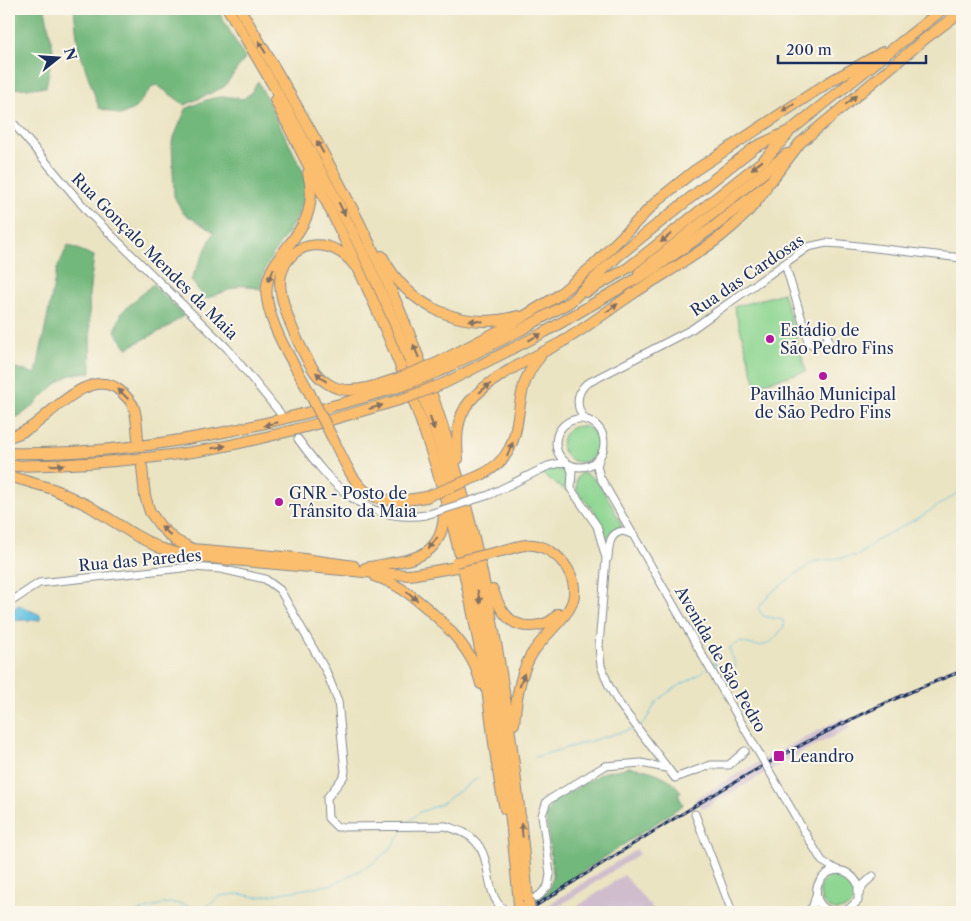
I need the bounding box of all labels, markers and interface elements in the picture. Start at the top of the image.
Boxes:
north arrow [32,32,82,82]
scale bar [778,32,926,64]
one-way arrow [258,40,267,53]
text: 200 m [786,40,832,59]
text: N [60,46,81,63]
one-way arrow [844,95,857,106]
one-way arrow [781,104,795,113]
one-way arrow [316,140,324,154]
one-way arrow [751,159,764,170]
street label: Rua Gonçalo Mendes da Maia [68,169,243,344]
one-way arrow [338,202,346,216]
street label: Rua das Cardosas [686,230,808,320]
one-way arrow [660,232,673,243]
one-way arrow [267,267,274,282]
one-way arrow [605,303,619,313]
one-way arrow [468,316,484,324]
place label: Estádio de São Pedro Fins [780,320,894,358]
one-way arrow [528,333,543,341]
marker: Estádio de São Pedro Fins [764,333,776,345]
one-way arrow [412,344,420,358]
marker: Pavilhão Municipal de São Pedro Fins [817,370,829,382]
one-way arrow [315,371,327,383]
one-way arrow [478,383,491,394]
place label: Pavilhão Municipal de São Pedro Fins [750,384,896,422]
one-way arrow [117,388,129,400]
one-way arrow [369,402,384,410]
one-way arrow [428,416,436,431]
one-way arrow [263,420,278,428]
one-way arrow [506,441,515,456]
one-way arrow [211,443,226,451]
one-way arrow [50,461,66,469]
place label: GNR - Posto de Trânsito da Maia [289,483,417,521]
marker: GNR - Posto de Trânsito da Maia [273,496,285,508]
one-way arrow [160,525,172,537]
one-way arrow [427,537,438,550]
street label: Rua das Paredes [78,545,202,575]
street label: Avenida de São Pedro [670,582,771,736]
one-way arrow [475,589,483,605]
one-way arrow [405,591,418,602]
one-way arrow [519,672,526,687]
place label: Leandro [790,746,854,766]
marker: Leandro [772,749,786,763]
one-way arrow [518,821,526,837]

